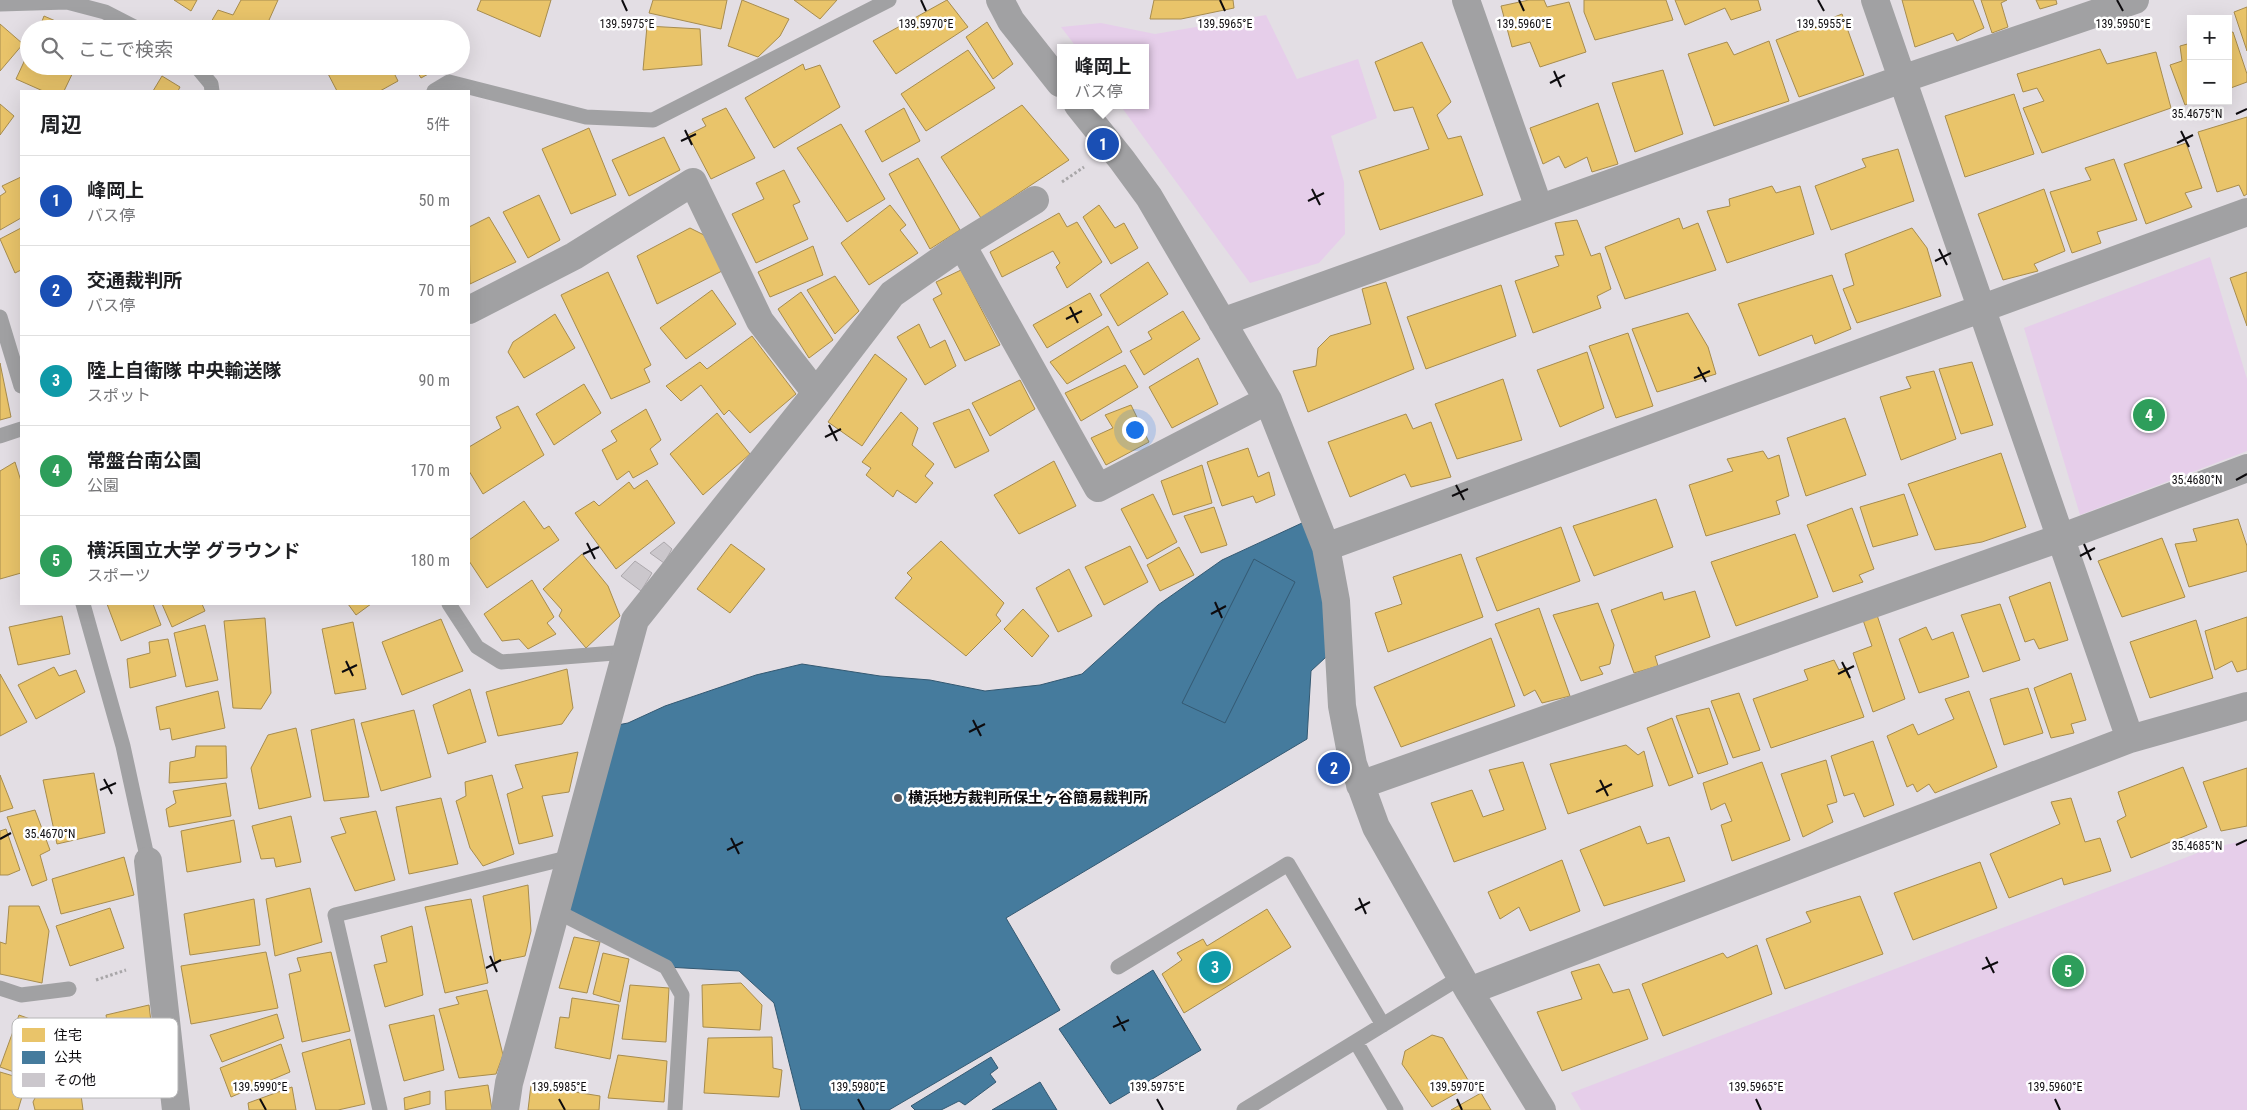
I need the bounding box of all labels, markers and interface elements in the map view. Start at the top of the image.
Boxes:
map controls [2187,15,2232,105]
button: + [2187,15,2232,60]
text: 139.5975°E [599,17,655,31]
text: 139.5970°E [898,17,954,31]
text: 139.5965°E [1197,17,1253,31]
text: 139.5960°E [1496,17,1552,31]
text: 139.5955°E [1796,17,1852,31]
text: 139.5950°E [2095,17,2151,31]
search box [20,20,470,75]
icon: search [38,34,66,62]
text: ここで検索 [78,38,173,61]
popup [1057,44,1149,109]
text: 峰岡上 [1074,55,1132,78]
button: − [2187,60,2232,105]
text: バス停 [1074,82,1123,101]
text: 35.4675°N [2172,107,2222,121]
text: 周辺 [40,113,82,137]
text: 5件 [426,115,450,134]
pin: 1 [1087,125,1119,163]
text: 峰岡上 [87,179,144,202]
text: 1 [52,191,60,210]
text: 50 m [418,191,450,210]
text: バス停 [87,206,135,225]
text: 交通裁判所 [87,269,182,292]
text: 2 [52,281,60,300]
text: 70 m [418,281,450,300]
text: バス停 [87,296,135,315]
text: 陸上自衛隊 中央輸送隊 [87,359,281,382]
text: 3 [52,371,60,390]
text: 90 m [418,371,450,390]
text: スポット [87,386,151,405]
pin: 4 [2133,396,2165,434]
your location [1122,417,1148,443]
text: 常盤台南公園 [87,449,201,472]
text: 4 [52,461,60,480]
text: 170 m [411,461,450,480]
text: 35.4680°N [2172,473,2222,487]
text: 公園 [87,476,119,495]
text: 横浜国立大学 グラウンド [87,539,300,562]
text: 5 [52,551,60,570]
text: 180 m [411,551,450,570]
text: スポーツ [87,566,151,585]
pin: 2 [1318,749,1350,787]
place label: 横浜地方裁判所保土ヶ谷簡易裁判所 [908,789,1148,807]
marker: 横浜地方裁判所保土ヶ谷簡易裁判所 [892,792,904,804]
text: 35.4670°N [25,827,75,841]
text: 35.4685°N [2172,839,2222,853]
pin: 3 [1199,948,1231,986]
pin: 5 [2052,952,2084,990]
legend [12,1018,178,1098]
text: 住宅 [54,1027,82,1043]
text: 公共 [54,1049,82,1065]
text: その他 [54,1072,96,1088]
text: 139.5990°E [232,1080,288,1094]
text: 139.5985°E [531,1080,587,1094]
text: 139.5980°E [830,1080,886,1094]
text: 139.5975°E [1129,1080,1185,1094]
text: 139.5970°E [1429,1080,1485,1094]
text: 139.5965°E [1728,1080,1784,1094]
text: 139.5960°E [2027,1080,2083,1094]

